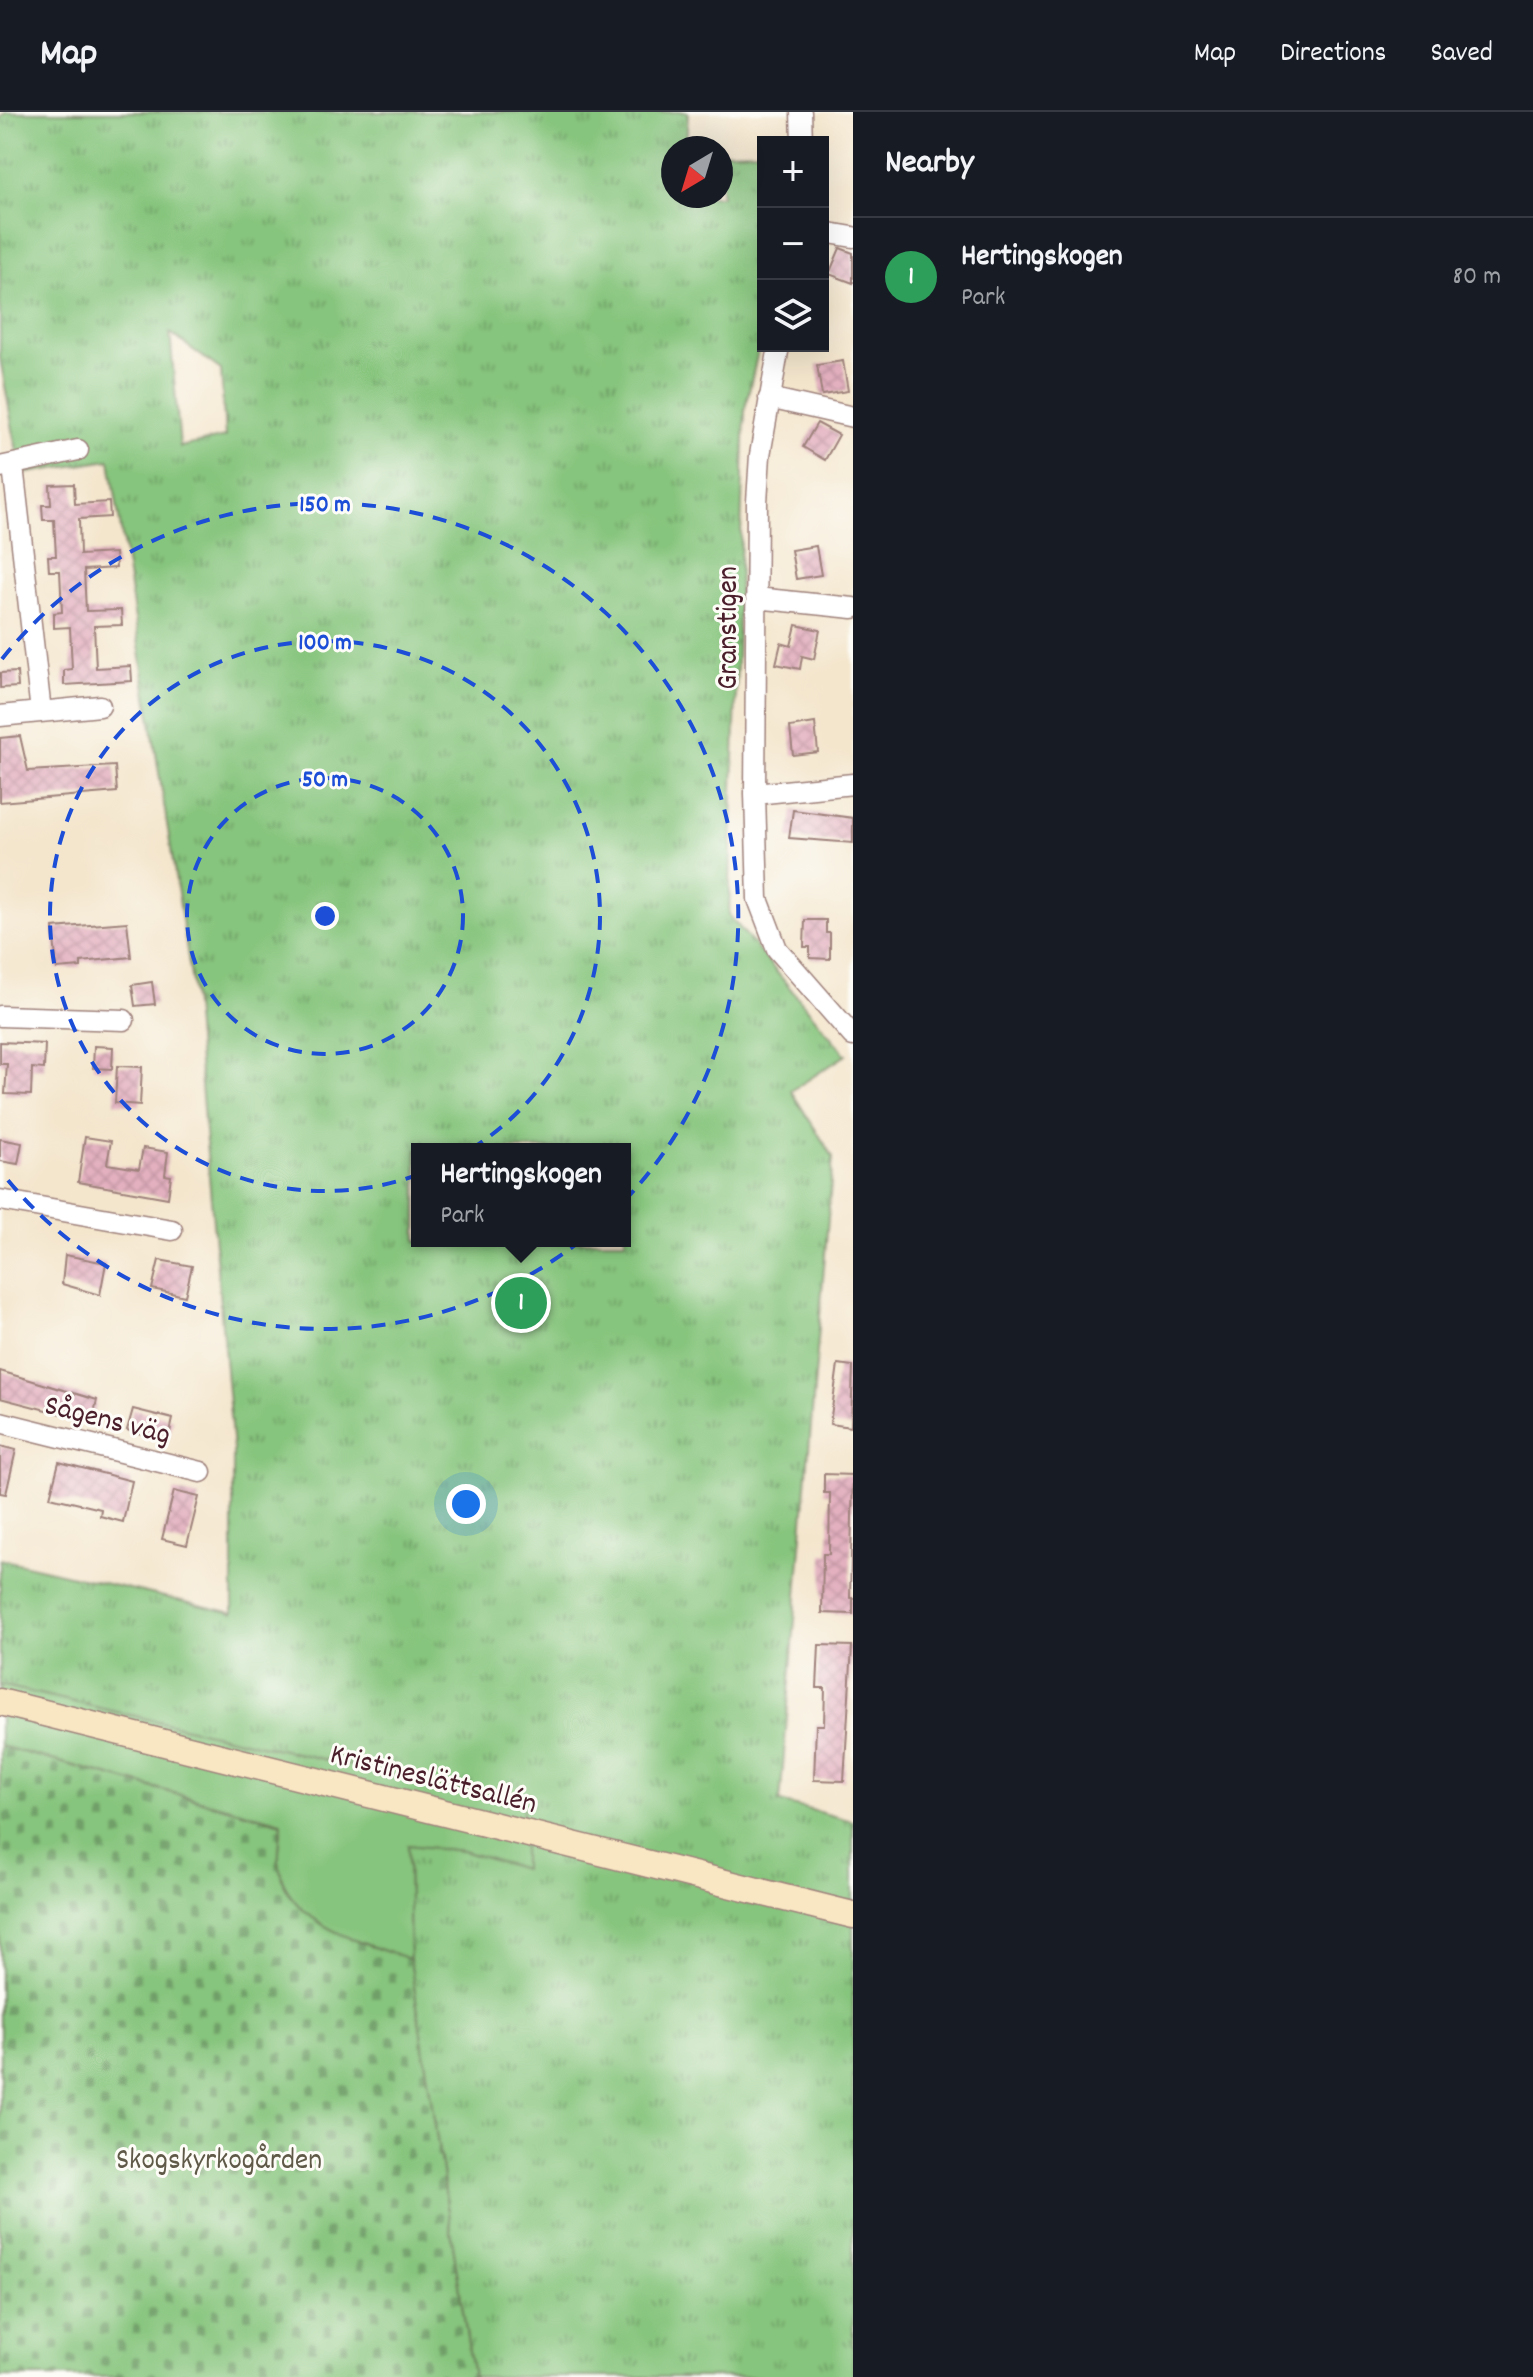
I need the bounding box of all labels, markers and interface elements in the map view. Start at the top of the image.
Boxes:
text: Map [40,28,98,83]
text: Map [1194,35,1236,75]
text: Directions [1280,35,1386,75]
text: Saved [1430,35,1493,75]
north arrow [661,136,733,208]
map controls [757,136,829,352]
button: + [757,136,829,208]
text: Nearby [885,140,974,189]
button: − [757,208,829,280]
text: Hertingskogen [961,237,1123,280]
text: 1 [908,259,914,296]
text: 80 m [1453,259,1501,296]
button: layers [757,280,829,352]
text: Park [961,280,1005,317]
text: 150 m [299,489,351,523]
street label: Granstigen [709,566,752,690]
text: 100 m [298,627,352,661]
text: 50 m [302,764,348,798]
centre of rings [311,902,339,930]
popup [411,1143,631,1247]
text: Hertingskogen [440,1155,602,1198]
text: Park [440,1198,484,1235]
pin: 1 [495,1273,547,1333]
street label: Sågens väg [39,1386,174,1459]
your location [446,1484,486,1524]
street label: Kristineslättsallén [325,1735,541,1828]
park label: Skogskyrkogården [116,2141,322,2184]

